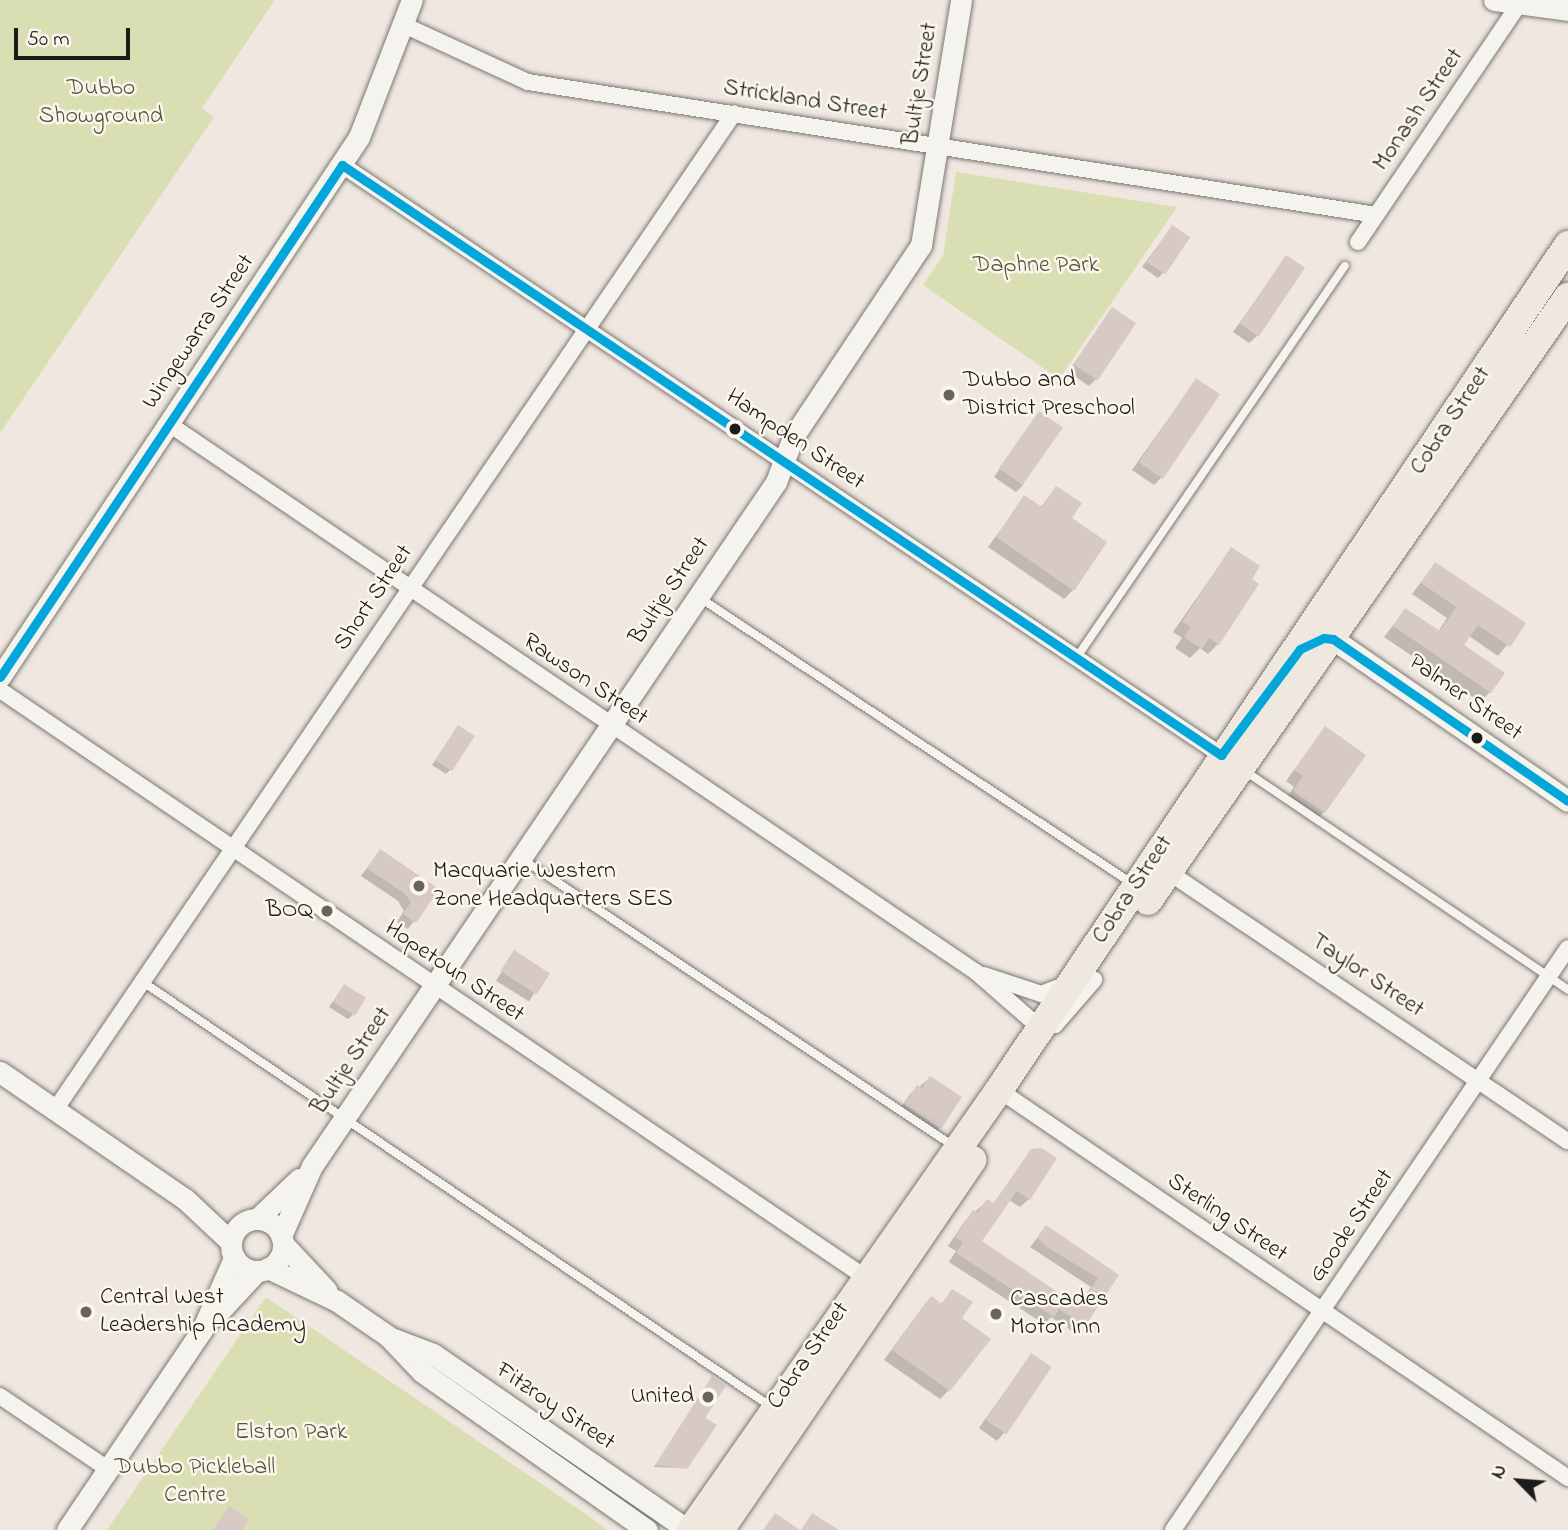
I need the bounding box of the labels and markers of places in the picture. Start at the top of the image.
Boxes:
place label: Dubbo and District Preschool [963,367,1135,423]
marker: Dubbo and District Preschool [941,387,957,403]
unlabelled marker [728,422,742,436]
unlabelled marker [1470,731,1484,745]
place label: Macquarie Western Zone Headquarters SES [433,858,673,914]
marker: Macquarie Western Zone Headquarters SES [411,878,427,894]
place label: BOQ [266,897,313,925]
marker: BOQ [319,903,335,919]
place label: Central West Leadership Academy [100,1284,306,1340]
place label: Cascades Motor Inn [1010,1286,1108,1342]
marker: Central West Leadership Academy [78,1304,94,1320]
marker: Cascades Motor Inn [988,1306,1004,1322]
place label: United [630,1383,694,1411]
marker: United [700,1389,716,1405]

